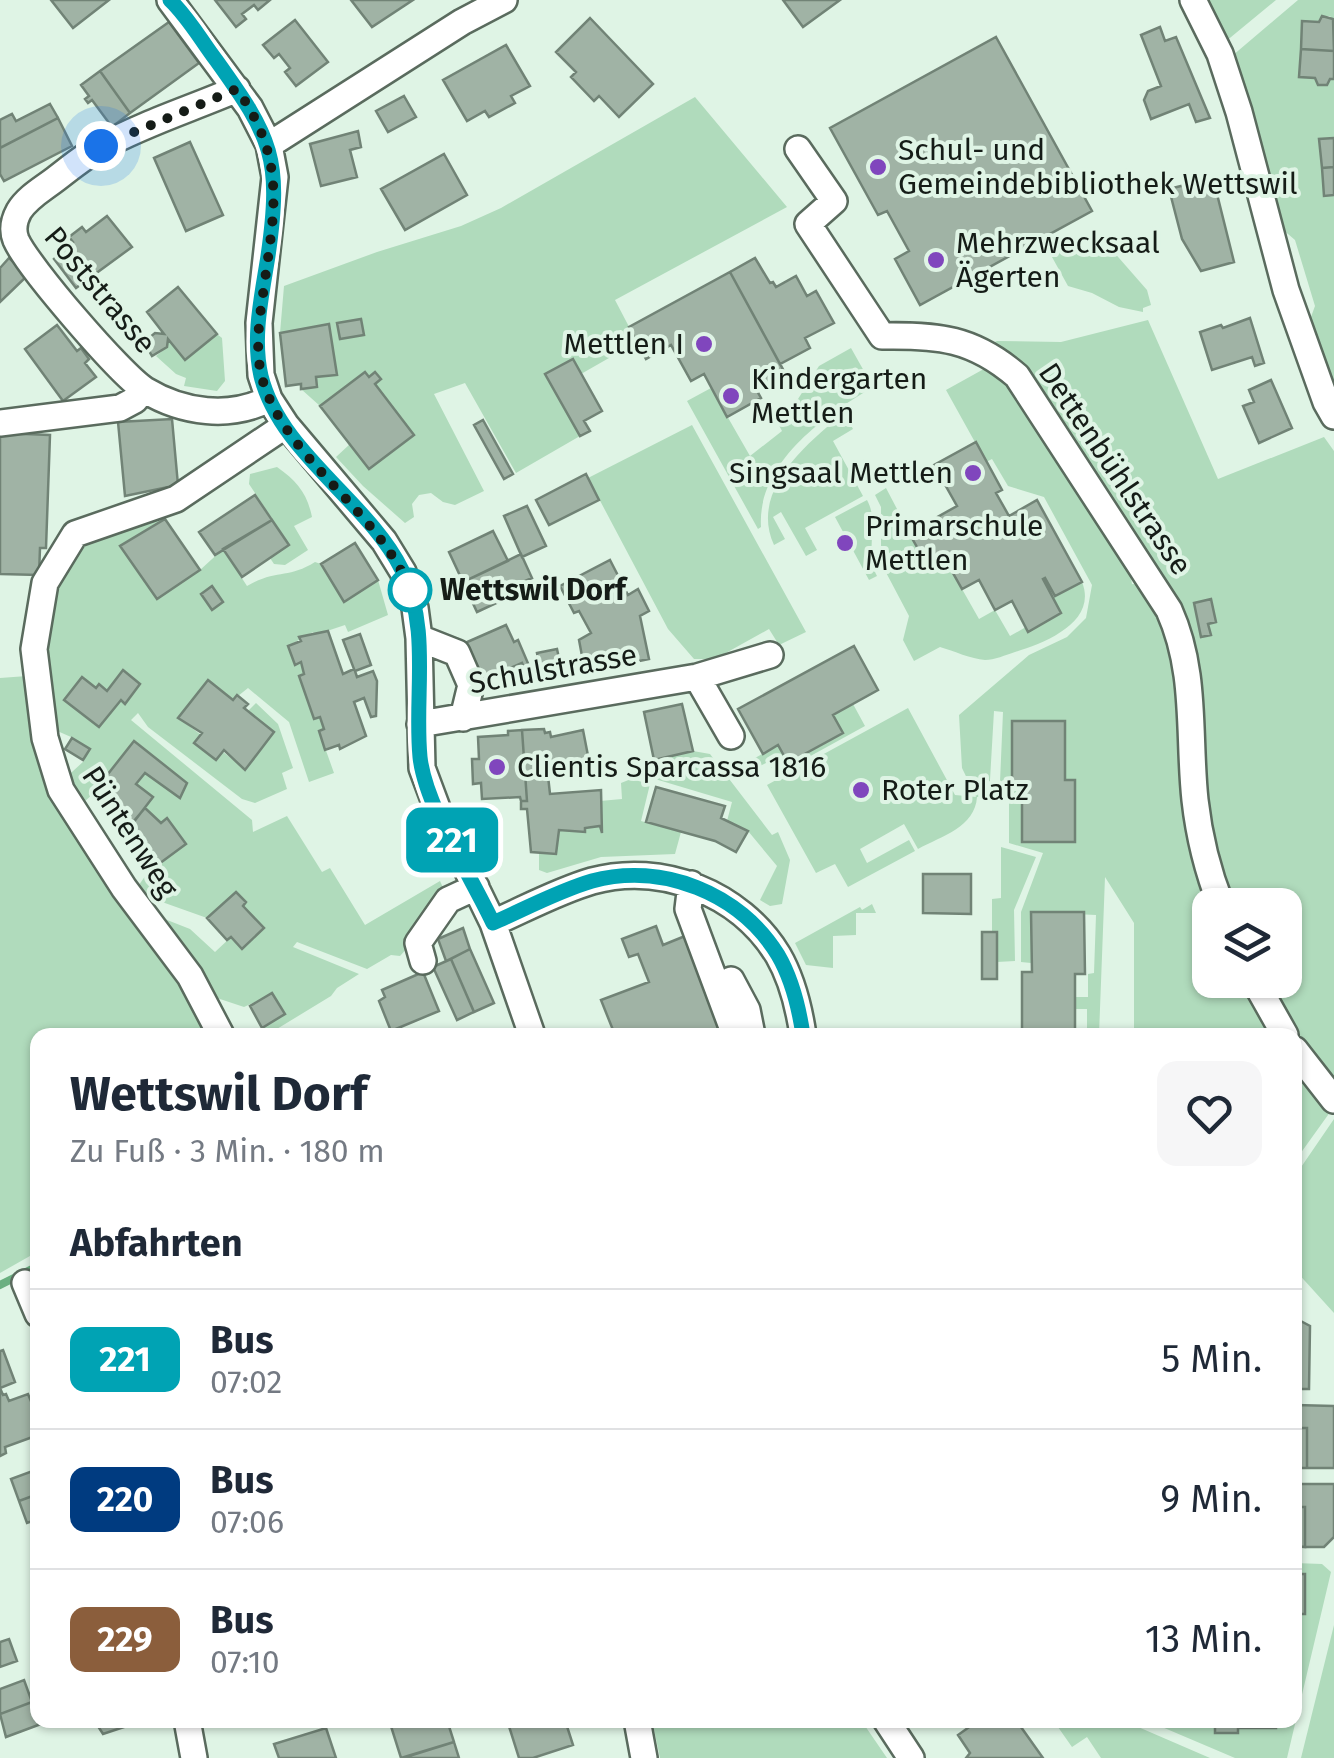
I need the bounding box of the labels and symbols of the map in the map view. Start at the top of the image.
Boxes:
your location [76,121,126,171]
place label: Schul- und Gemeindebibliothek Wettswil [898,132,1298,202]
marker: Schul- und Gemeindebibliothek Wettswil [867,156,889,178]
street label: Poststrasse [37,219,163,361]
place label: Mehrzwecksaal Ägerten [956,225,1160,295]
marker: Mehrzwecksaal Ägerten [925,249,947,271]
place label: Mettlen I [564,326,684,362]
marker: Mettlen I [693,333,715,355]
street label: Dettenbühlstrasse [1031,356,1199,582]
place label: Kindergarten Mettlen [751,361,927,431]
marker: Kindergarten Mettlen [720,385,742,407]
place label: Singsaal Mettlen [729,455,953,491]
marker: Singsaal Mettlen [962,462,984,484]
place label: Primarschule Mettlen [865,508,1043,578]
marker: Primarschule Mettlen [834,532,856,554]
marker: Wettswil Dorf [389,569,431,611]
place label: Wettswil Dorf [440,572,628,608]
street label: Schulstrasse [466,637,640,701]
place label: Clientis Sparcassa 1816 [517,749,826,785]
marker: Clientis Sparcassa 1816 [486,756,508,778]
street label: Püntenweg [74,760,186,905]
place label: Roter Platz [881,772,1029,808]
marker: Roter Platz [850,779,872,801]
line badge: 221 [394,808,510,872]

